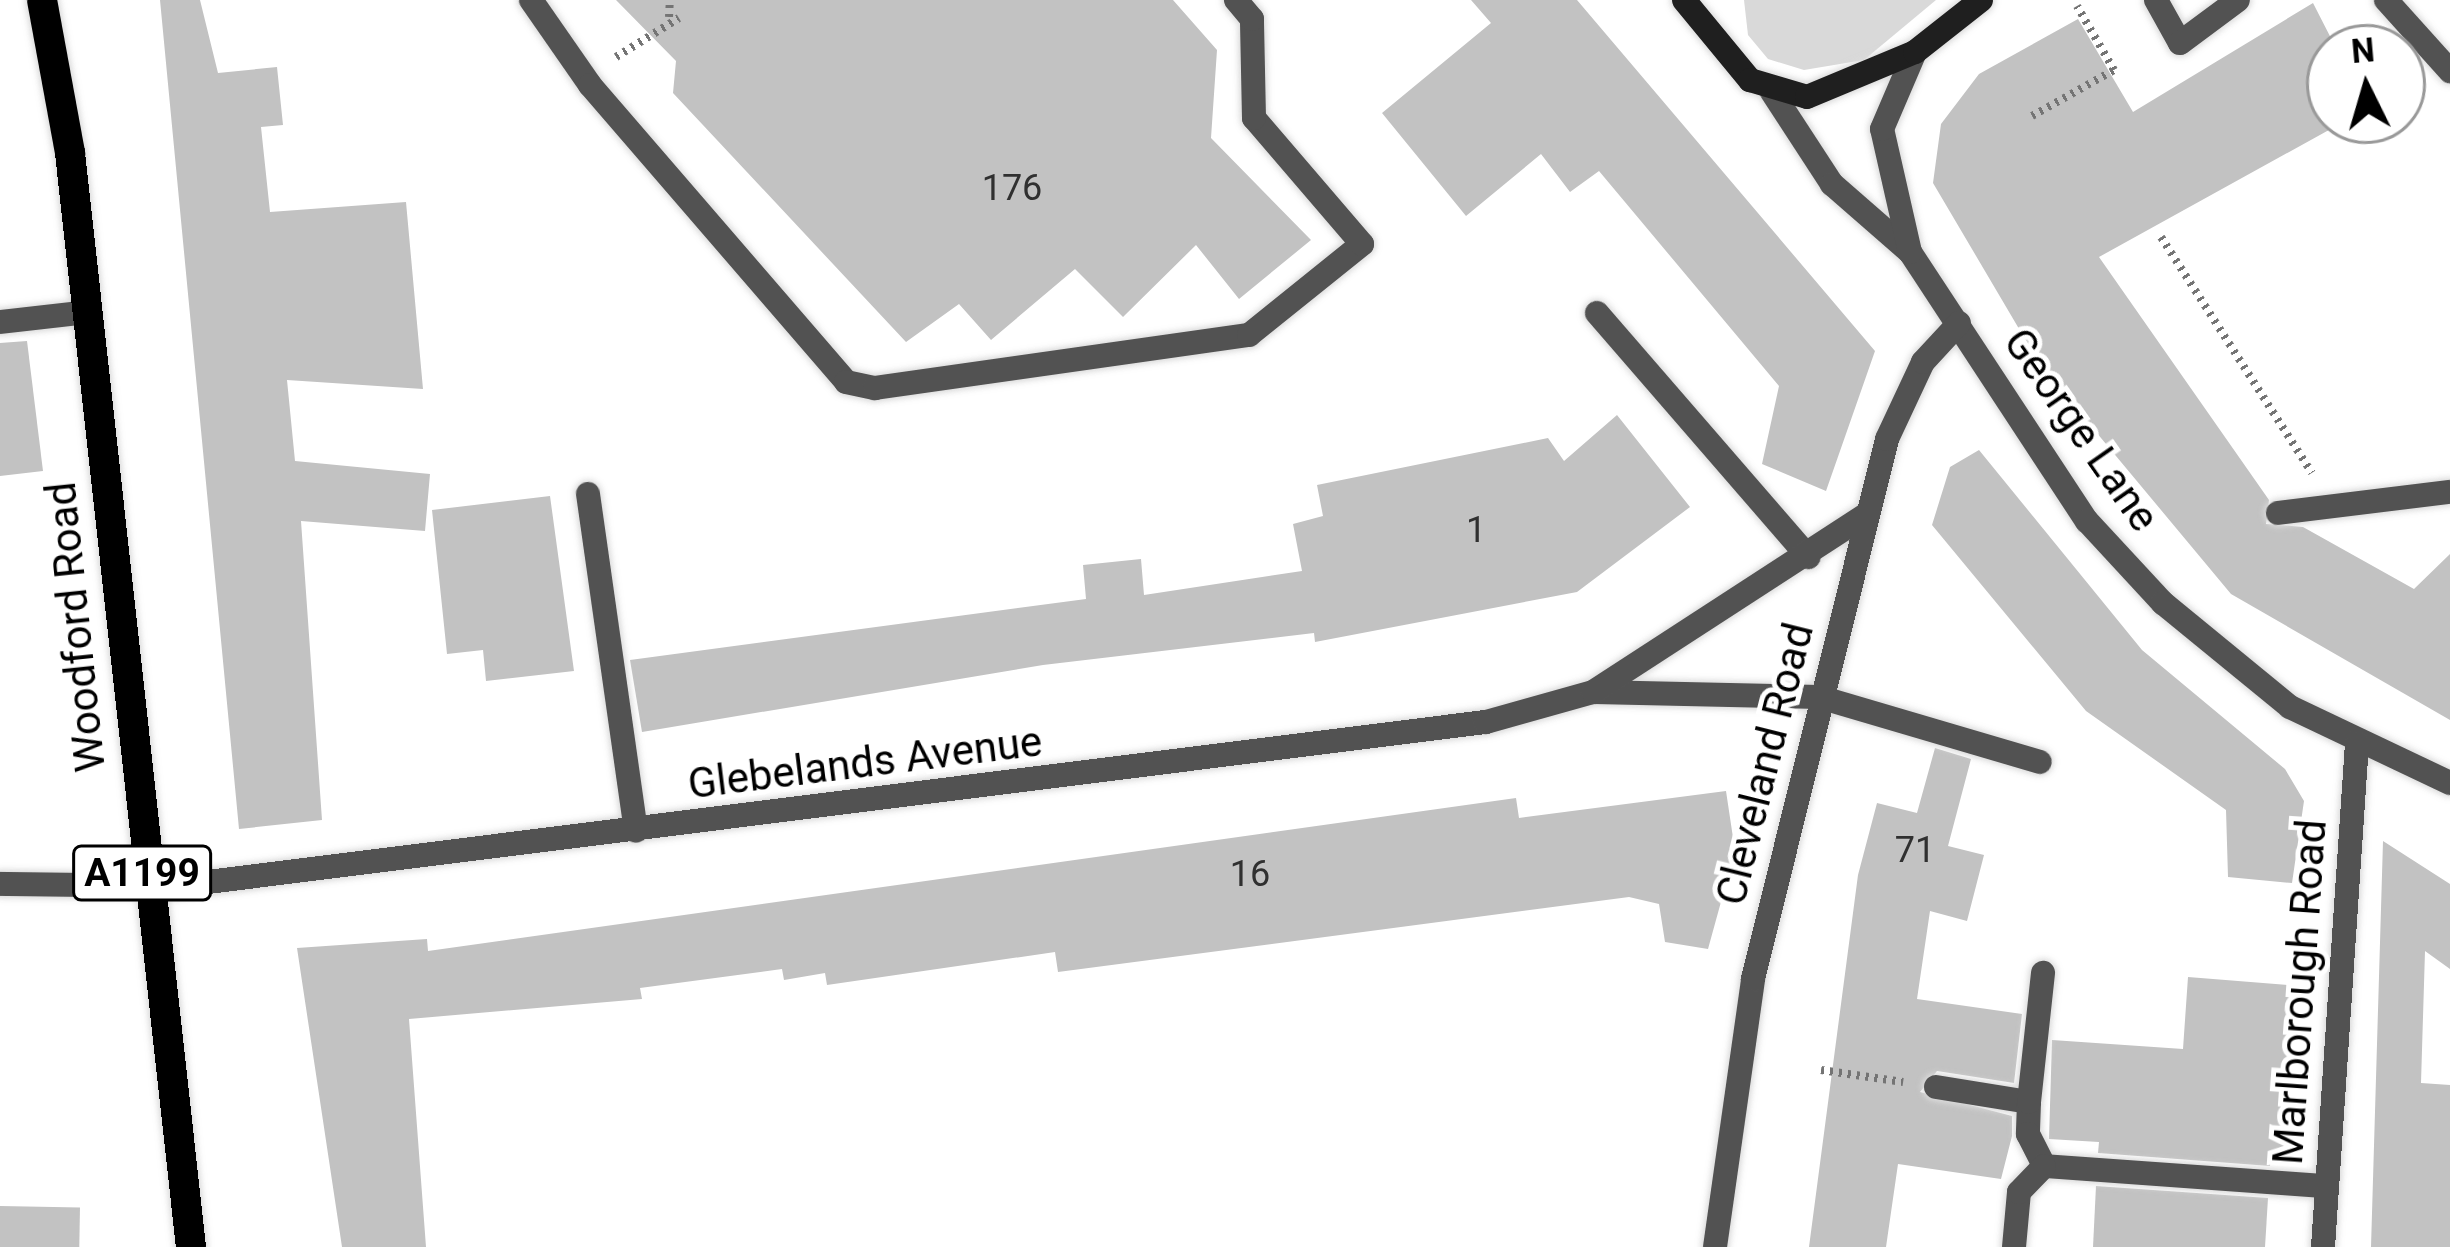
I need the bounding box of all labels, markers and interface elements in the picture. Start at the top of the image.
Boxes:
north arrow [2306,24,2426,144]
text: N [2350,30,2376,71]
house number: 176 [982,167,1042,211]
street label: George Lane [1993,319,2169,541]
street label: Woodford Road [36,480,116,774]
house number: 1 [1466,509,1486,553]
street label: Cleveland Road [1706,618,1824,910]
street label: Glebelands Avenue [685,716,1045,810]
street label: Marlborough Road [2263,818,2337,1166]
house number: 71 [1895,829,1935,873]
road number: A1199 [70,840,214,906]
house number: 16 [1230,853,1270,897]

